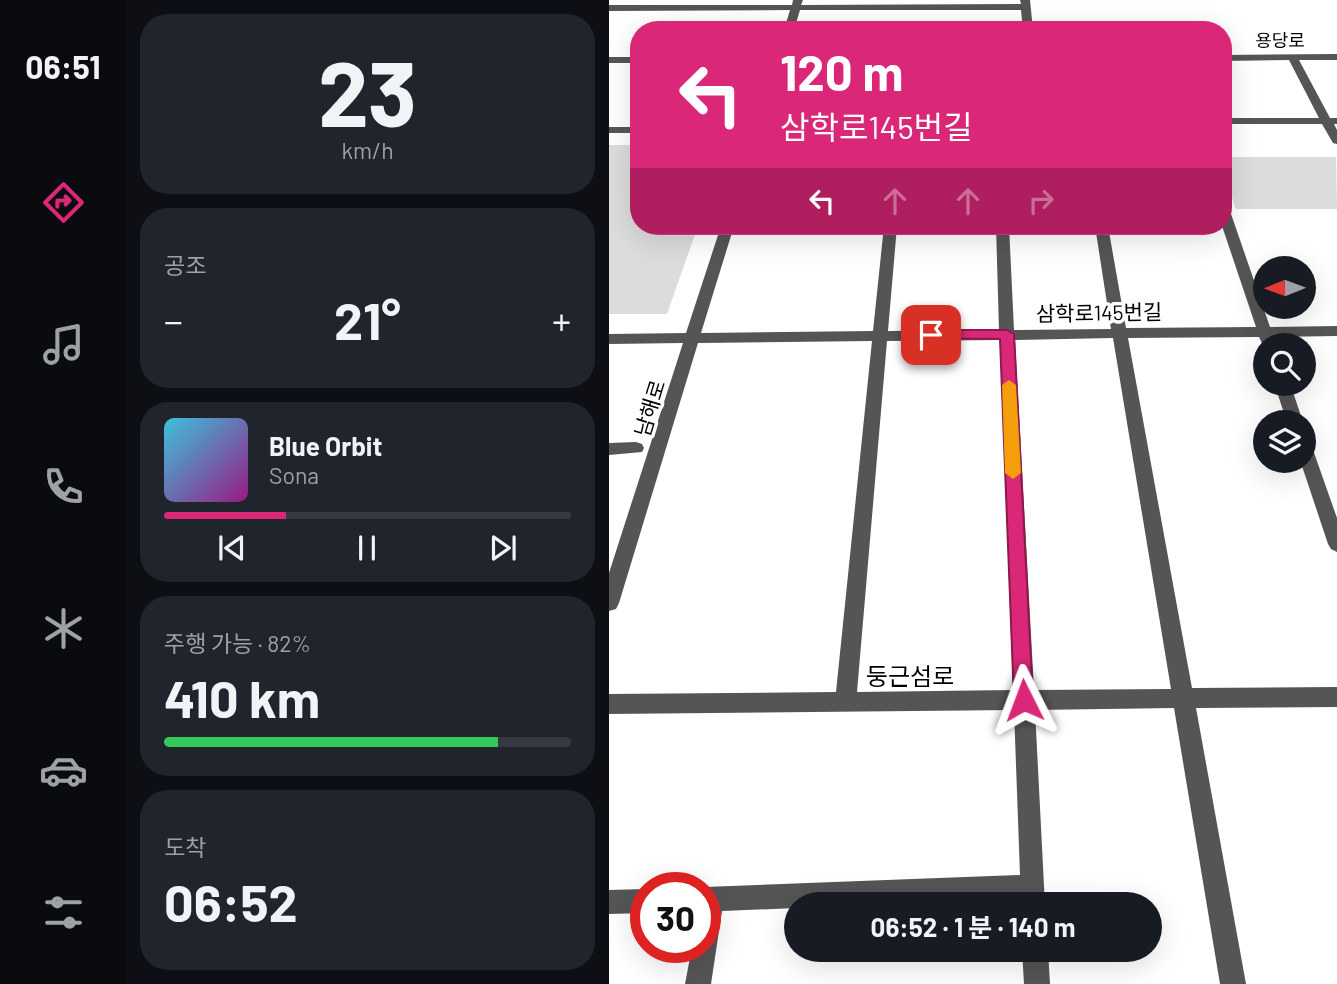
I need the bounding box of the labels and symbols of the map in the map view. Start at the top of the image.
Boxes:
street label: 용당로 [1255,29,1305,51]
north arrow [1253,256,1316,318]
street label: 삼학로145번길 [1036,298,1162,326]
pin [901,305,961,365]
street label: 남해로 [629,377,669,439]
street label: 둥근섬로 [866,661,954,690]
position arrow [987,663,1061,737]
speed limit sign: 30 [630,872,721,963]

